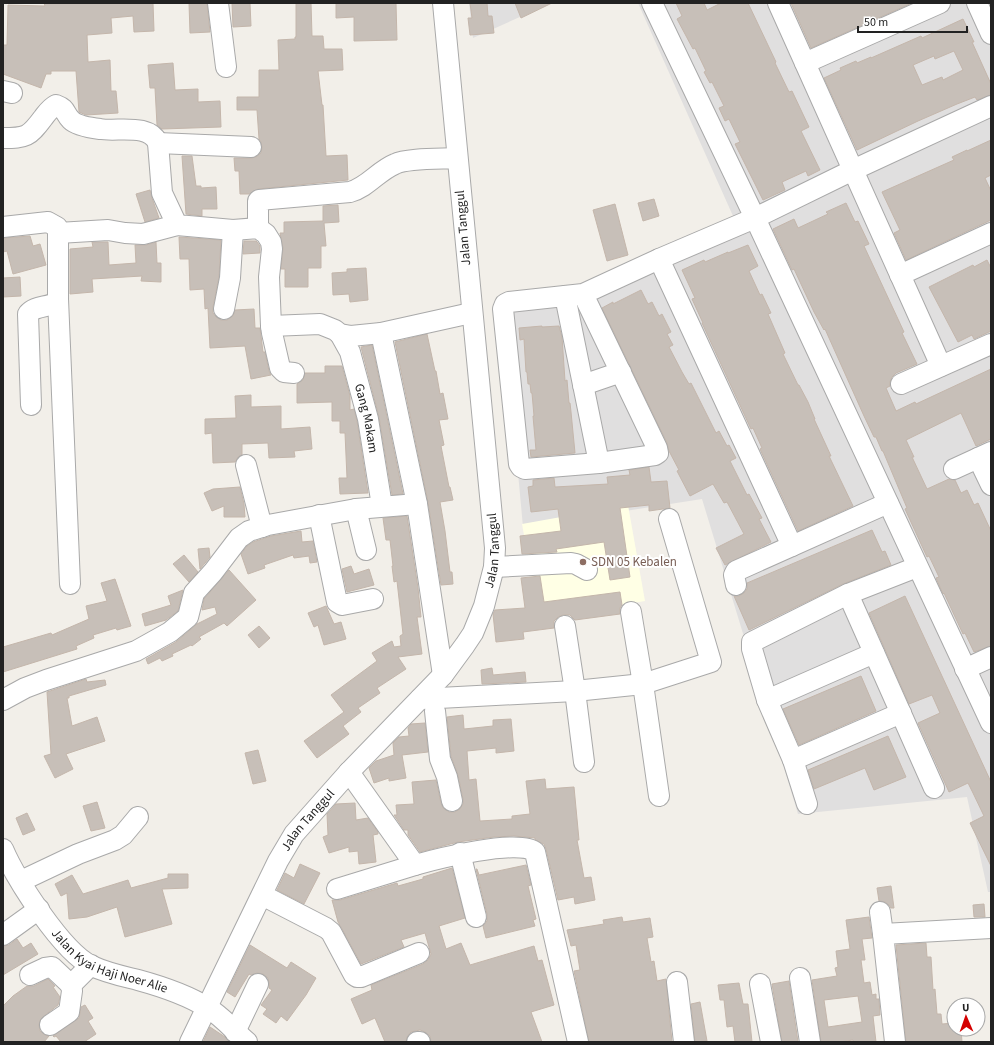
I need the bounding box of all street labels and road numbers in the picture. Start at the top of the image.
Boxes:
street label: Jalan Tanggul [451,190,475,266]
street label: Gang Makam [350,382,382,454]
street label: Jalan Tanggul [480,512,504,590]
street label: Jalan Tanggul [277,785,339,854]
street label: Jalan Kyai Haji Noer Alie [47,925,170,998]

